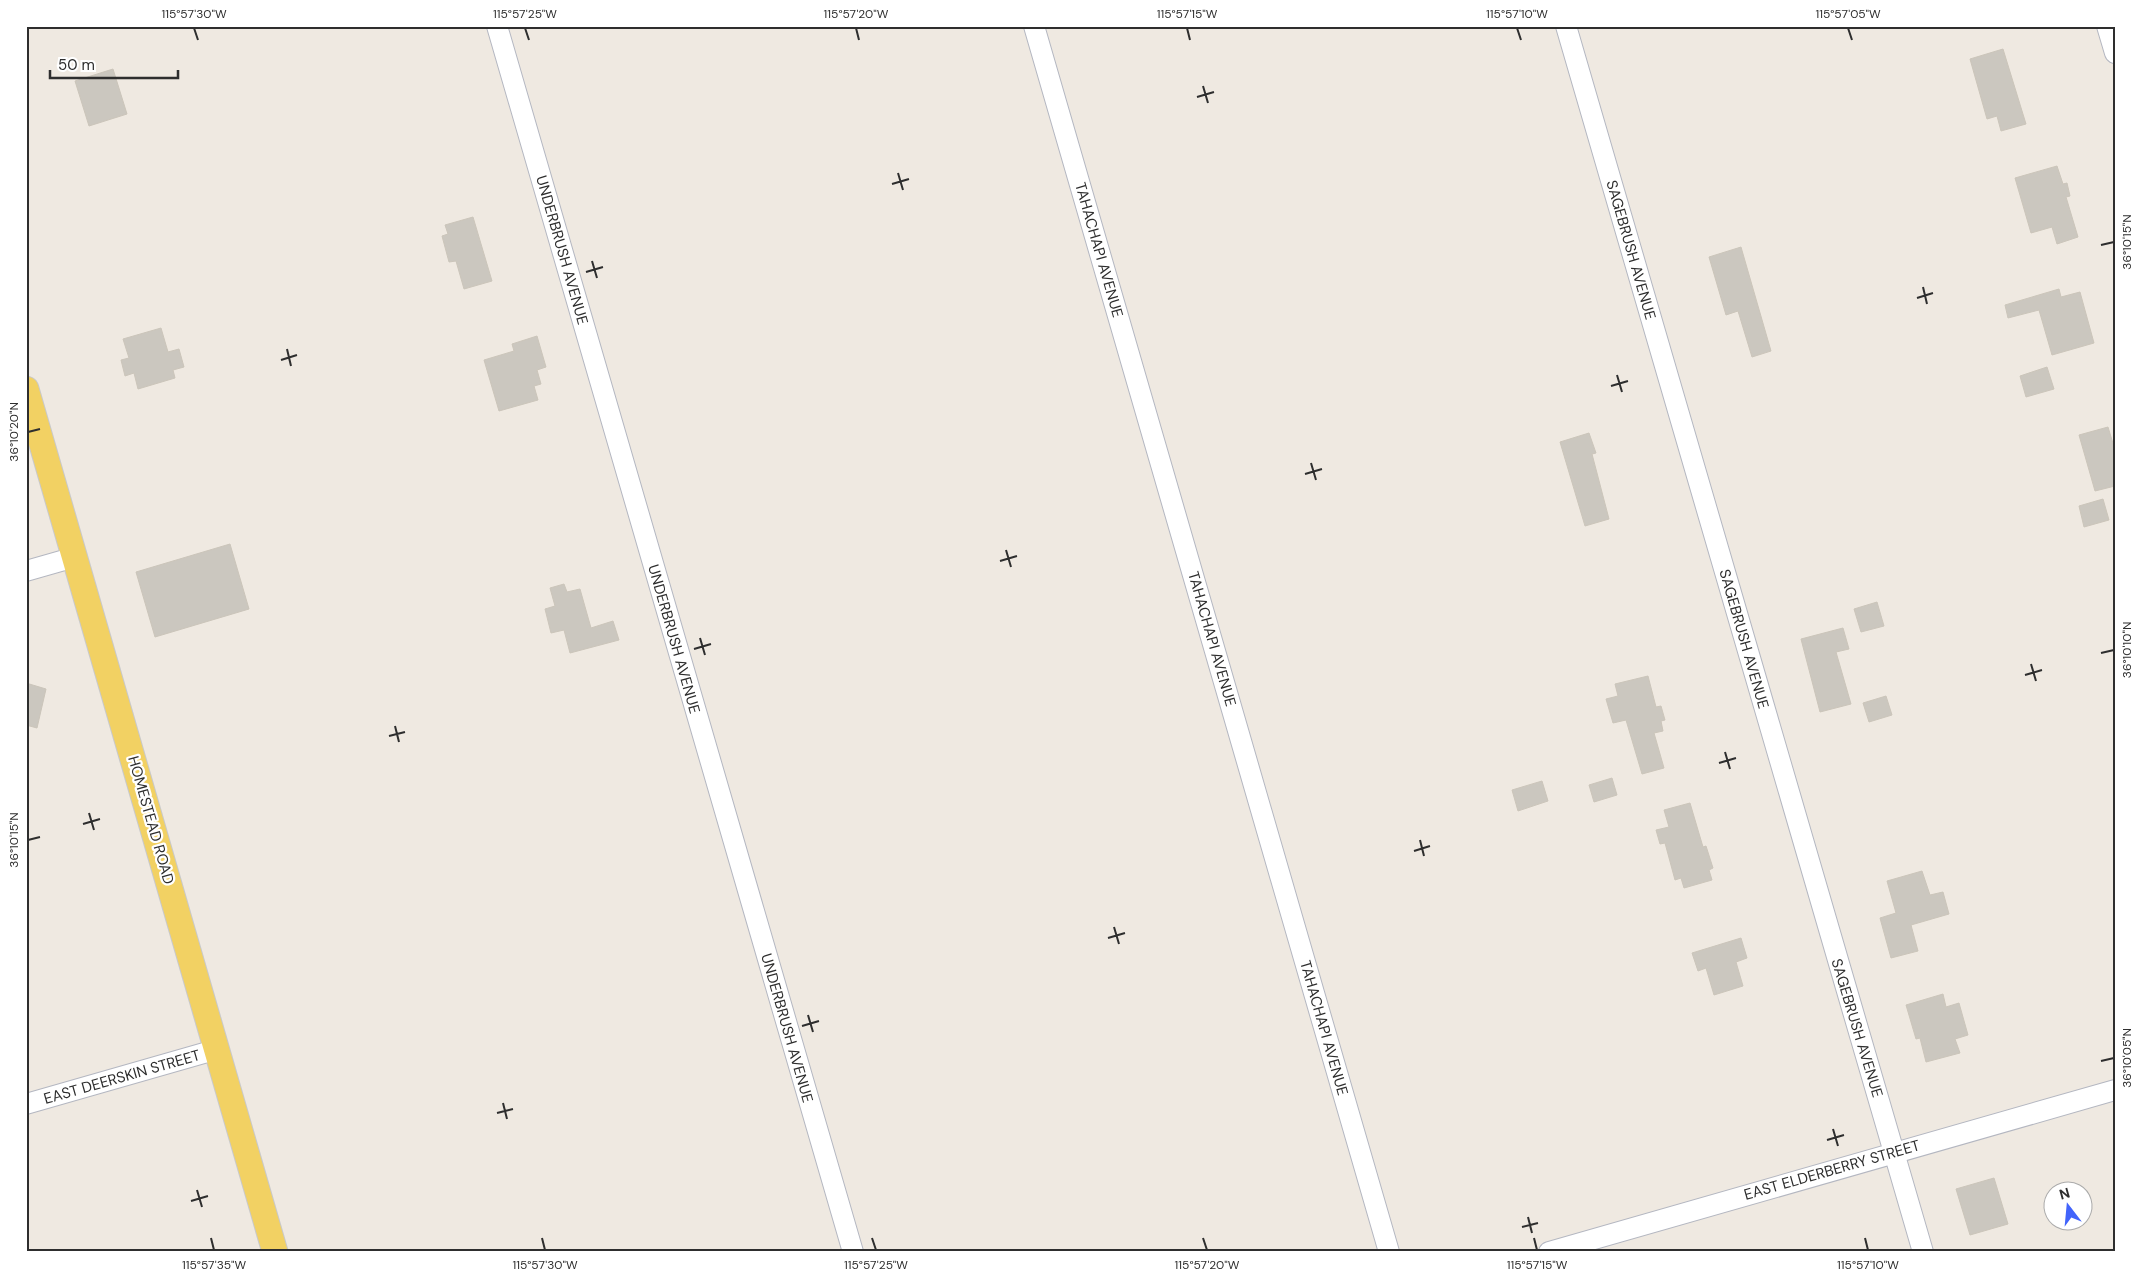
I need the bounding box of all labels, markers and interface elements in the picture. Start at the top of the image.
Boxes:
text: 115°57'30"W [161,6,227,22]
text: 115°57'25"W [493,6,557,22]
text: 115°57'20"W [824,6,889,22]
text: 115°57'15"W [1157,6,1218,22]
text: 115°57'10"W [1486,6,1548,22]
text: 115°57'05"W [1815,6,1881,22]
scale bar [50,48,178,80]
text: 50 m [58,55,95,75]
street label: UNDERBRUSH AVENUE [531,173,593,327]
street label: SAGEBRUSH AVENUE [1602,178,1660,322]
street label: TAHACHAPI AVENUE [1070,180,1128,320]
text: 36°10'15"N [2119,214,2135,270]
text: 36°10'20"N [6,402,22,462]
street label: UNDERBRUSH AVENUE [643,562,705,716]
street label: SAGEBRUSH AVENUE [1715,567,1773,711]
street label: TAHACHAPI AVENUE [1183,569,1241,709]
text: 36°10'10"N [2119,622,2135,678]
street label: HOMESTEAD ROAD [123,754,179,886]
text: 36°10'15"N [6,812,22,868]
street label: UNDERBRUSH AVENUE [756,951,818,1105]
street label: SAGEBRUSH AVENUE [1826,956,1888,1100]
street label: TAHACHAPI AVENUE [1295,958,1353,1098]
text: 36°10'05"N [2119,1028,2135,1088]
street label: EAST DEERSKIN STREET [41,1045,203,1109]
street label: EAST ELDERBERRY STREET [1742,1135,1922,1205]
north arrow [2044,1180,2094,1230]
text: N [2057,1183,2072,1204]
text: 115°57'35"W [182,1257,246,1273]
text: 115°57'30"W [512,1257,578,1273]
text: 115°57'25"W [844,1257,908,1273]
text: 115°57'20"W [1175,1257,1240,1273]
text: 115°57'15"W [1507,1257,1568,1273]
text: 115°57'10"W [1837,1257,1899,1273]

